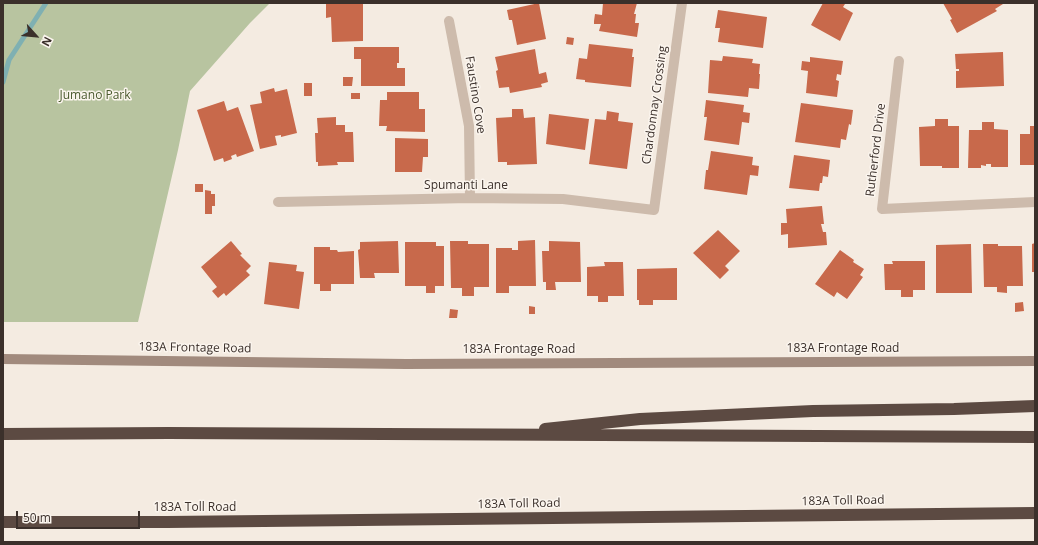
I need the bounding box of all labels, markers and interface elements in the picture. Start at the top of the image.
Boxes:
north arrow [16,16,56,56]
text: N [38,34,56,49]
street label: Chardonnay Crossing [640,45,670,165]
street label: Faustino Cove [462,55,488,135]
park label: Jumano Park [59,89,131,103]
street label: Rutherford Drive [863,102,889,198]
street label: Spumanti Lane [424,179,508,193]
street label: 183A Frontage Road [138,340,252,356]
street label: 183A Frontage Road [787,342,899,356]
street label: 183A Frontage Road [463,343,575,357]
street label: 183A Toll Road [801,493,885,509]
street label: 183A Toll Road [477,496,561,512]
street label: 183A Toll Road [154,501,236,515]
scale bar [18,503,142,529]
text: 50 m [23,509,51,526]

